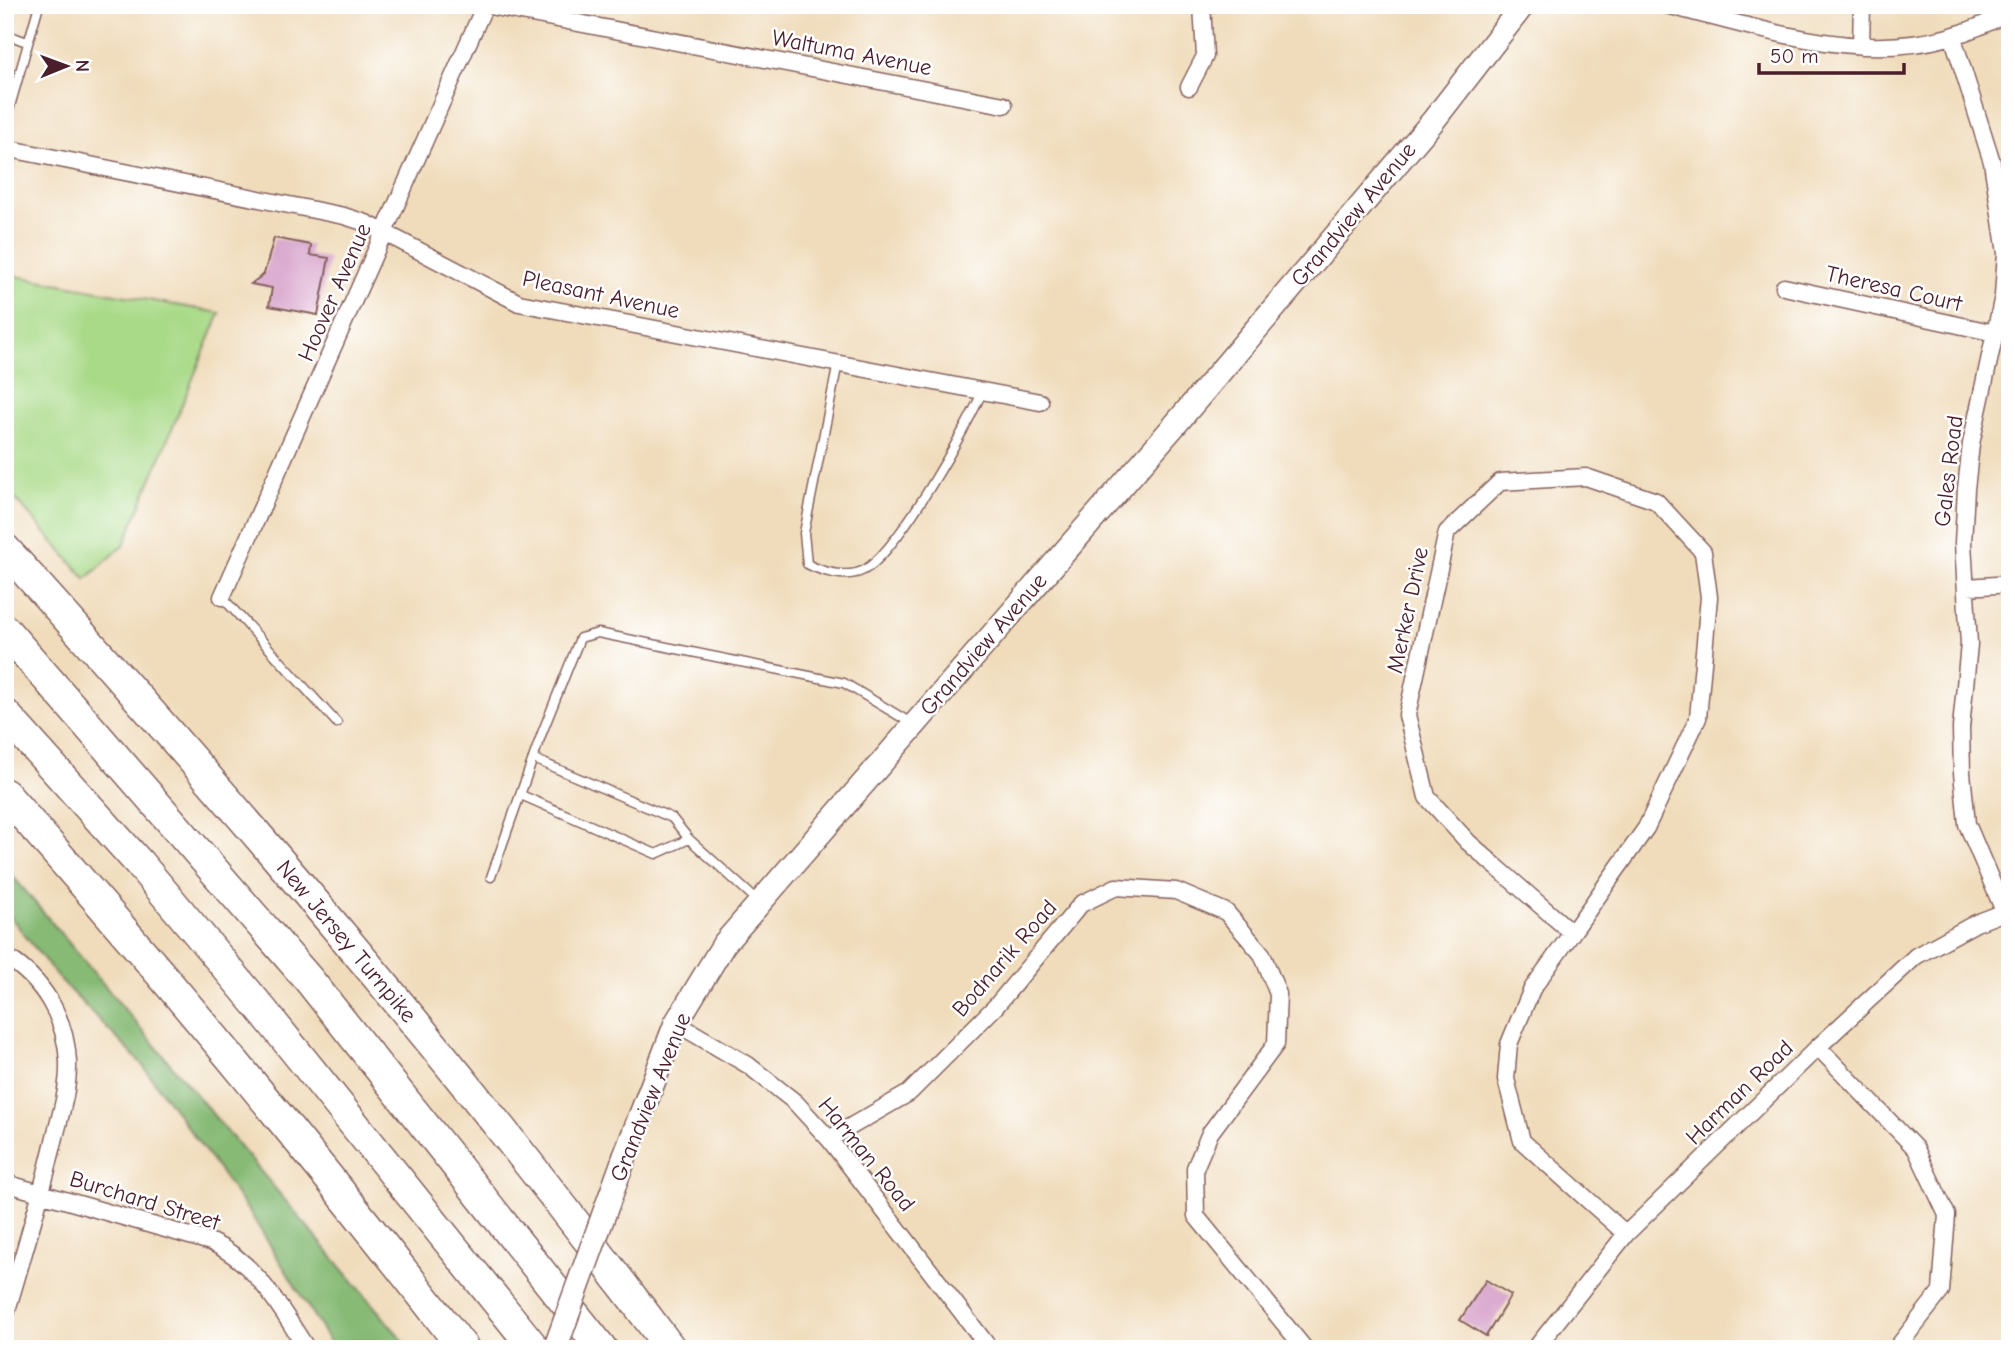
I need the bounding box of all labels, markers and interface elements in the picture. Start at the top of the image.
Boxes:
street label: Waltuma Avenue [770,24,934,81]
north arrow [32,32,102,102]
scale bar [1759,32,1905,76]
text: 50 m [1770,44,1819,68]
text: N [71,59,93,72]
street label: Grandview Avenue [1285,137,1422,292]
street label: Hoover Avenue [292,219,377,365]
street label: Theresa Court [1823,260,1966,318]
street label: Pleasant Avenue [520,265,682,324]
street label: Gales Road [1928,414,1969,528]
street label: Merker Drive [1381,544,1434,676]
street label: Grandview Avenue [914,568,1053,721]
street label: New Jersey Turnpike [271,855,422,1028]
street label: Bodnarik Road [946,894,1062,1022]
street label: Grandview Avenue [604,1009,697,1186]
street label: Harman Road [1680,1035,1799,1150]
street label: Harman Road [813,1092,921,1217]
street label: Burchard Street [66,1165,225,1237]

